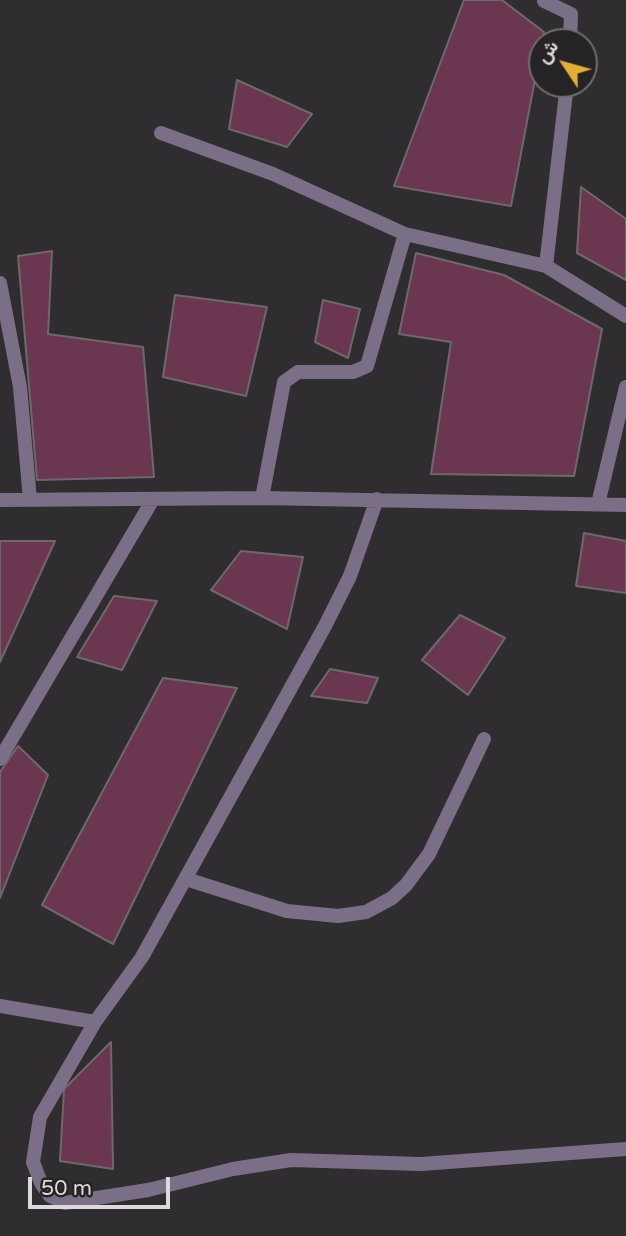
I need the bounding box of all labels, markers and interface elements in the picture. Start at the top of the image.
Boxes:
north arrow [528,28,598,98]
text: ش [532,36,563,68]
scale bar [32,1162,173,1206]
text: 50 m [41,1176,92,1201]

